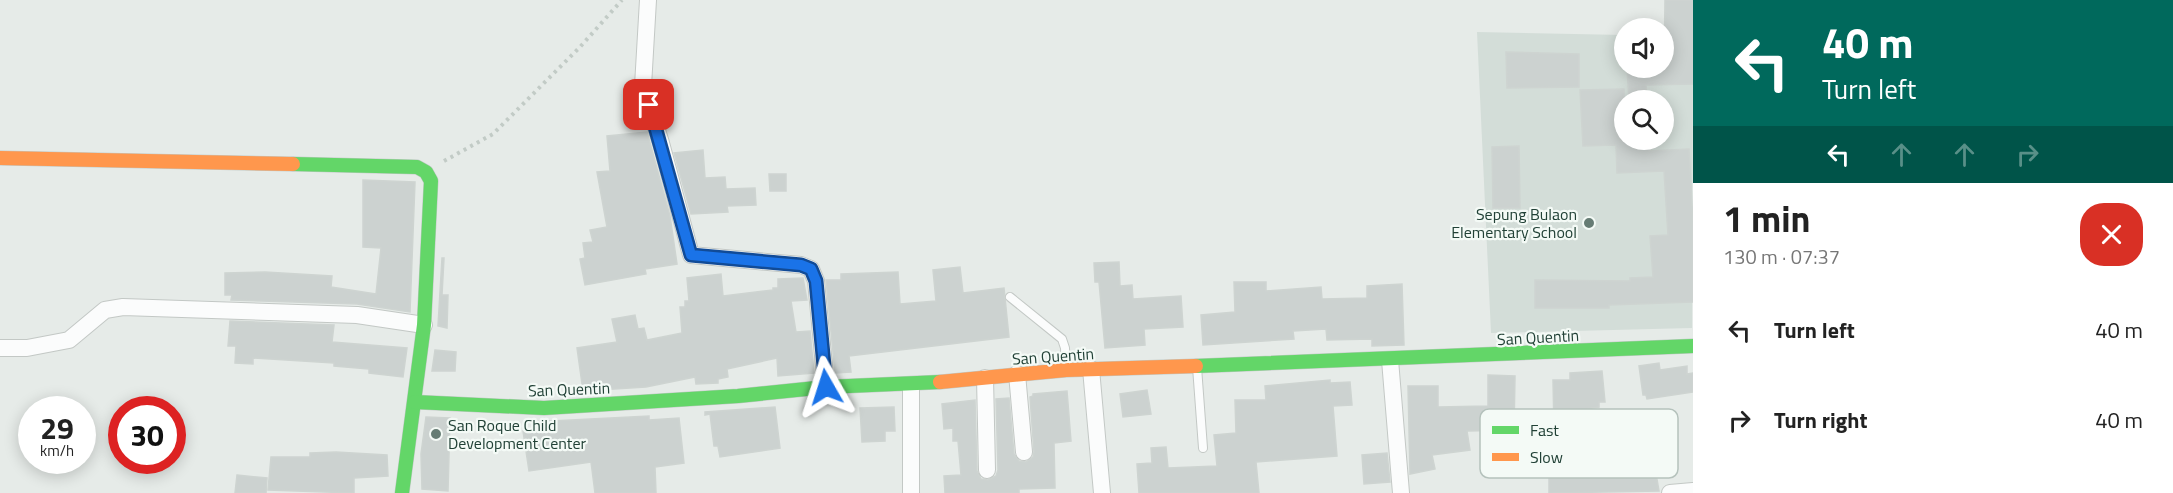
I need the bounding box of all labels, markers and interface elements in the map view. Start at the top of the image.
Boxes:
text: 40 m [1822,10,1914,74]
map controls [1614,18,1674,150]
button: sound [1614,18,1674,78]
icon: left [1723,24,1801,102]
text: Turn left [1822,68,1916,109]
pin [623,79,674,130]
icon: arrive [632,88,665,121]
button: search [1614,90,1674,150]
icon: left [1822,138,1855,171]
icon: ahead [1885,138,1918,171]
icon: ahead [1948,138,1981,171]
icon: right [2011,138,2044,171]
text: 1 min [1723,191,1810,246]
place label: Sepung Bulaon Elementary School [1451,202,1577,244]
button: close [2080,203,2143,266]
marker: Sepung Bulaon Elementary School [1582,216,1596,230]
text: 130 m · 07:37 [1723,241,1840,272]
text: Turn left [1774,313,1855,347]
text: 40 m [2095,313,2143,347]
icon: left [1723,314,1756,347]
street label: San Quentin [1496,323,1580,351]
street label: San Quentin [1011,341,1095,371]
position arrow [794,355,858,419]
street label: San Quentin [528,376,610,402]
speed limit sign: 30 [108,396,186,474]
text: Turn right [1774,403,1868,437]
text: 40 m [2095,403,2143,437]
icon: right [1723,404,1756,437]
text: 29 [40,405,74,451]
legend [1480,409,1678,478]
place label: San Roque Child Development Center [448,413,586,455]
text: Fast [1530,418,1559,442]
marker: San Roque Child Development Center [429,427,443,441]
text: km/h [40,439,74,462]
text: Slow [1530,445,1563,469]

